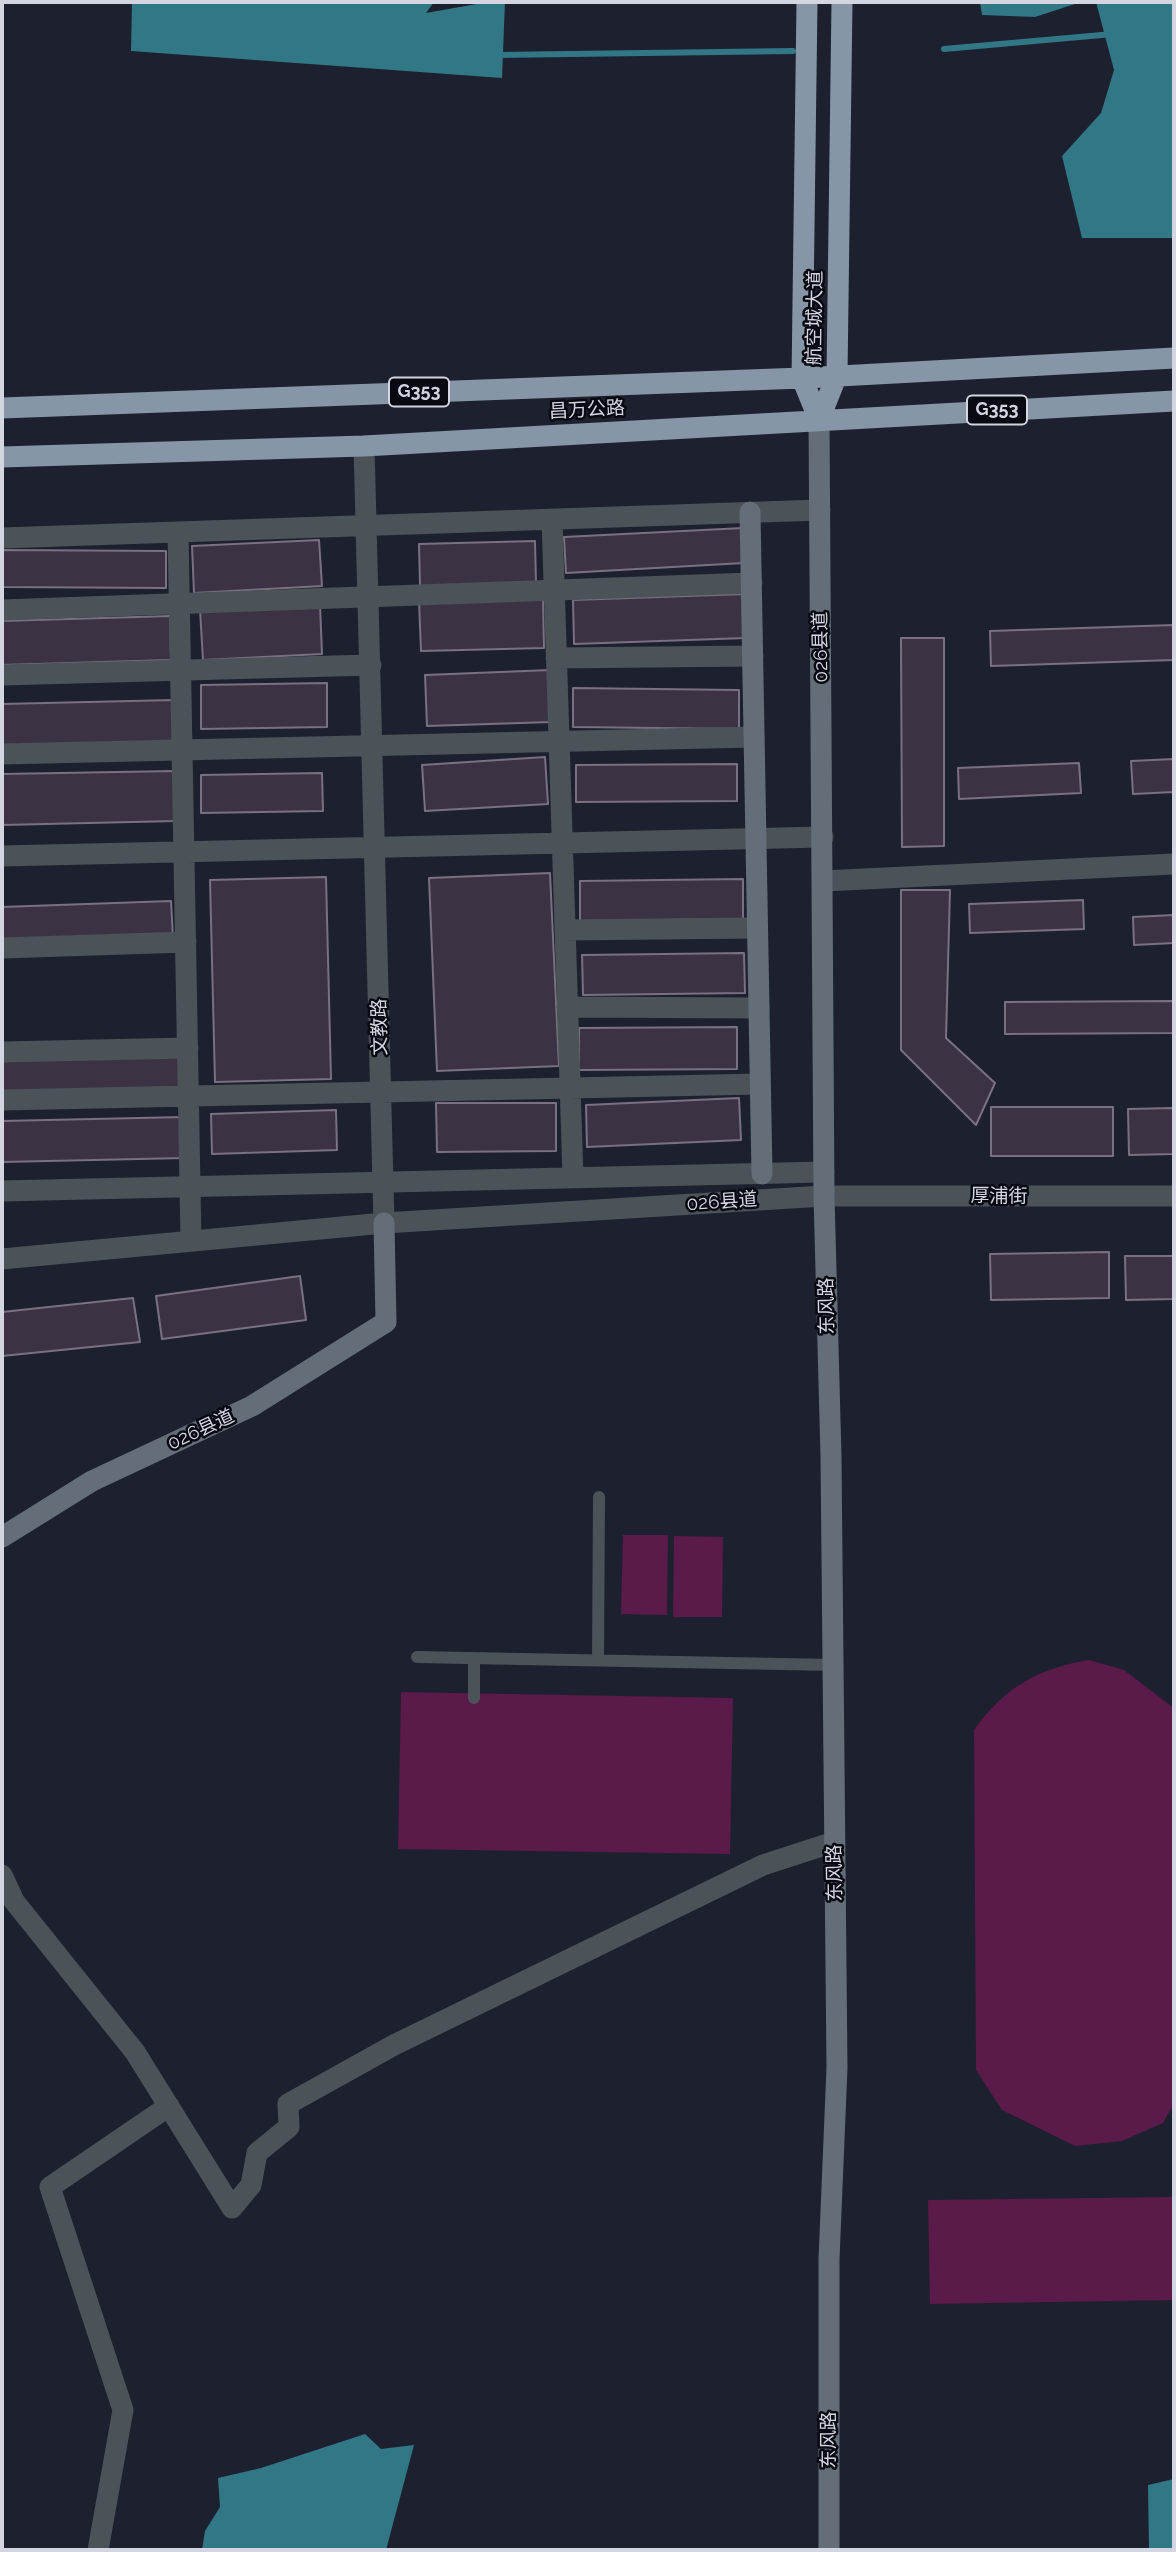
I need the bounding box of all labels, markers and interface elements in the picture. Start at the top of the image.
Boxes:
street label: 航空城大道 [803,270,827,366]
road number: G353 [389,378,449,406]
road number: G353 [967,396,1027,424]
street label: 昌万公路 [548,397,626,423]
street label: 026县道 [809,611,833,683]
street label: 文教路 [368,998,392,1056]
street label: 厚浦街 [971,1185,1027,1207]
street label: 026县道 [686,1188,758,1216]
street label: 东风路 [815,1277,839,1335]
street label: 026县道 [164,1405,238,1455]
street label: 东风路 [823,1844,847,1902]
street label: 东风路 [818,2412,840,2468]

